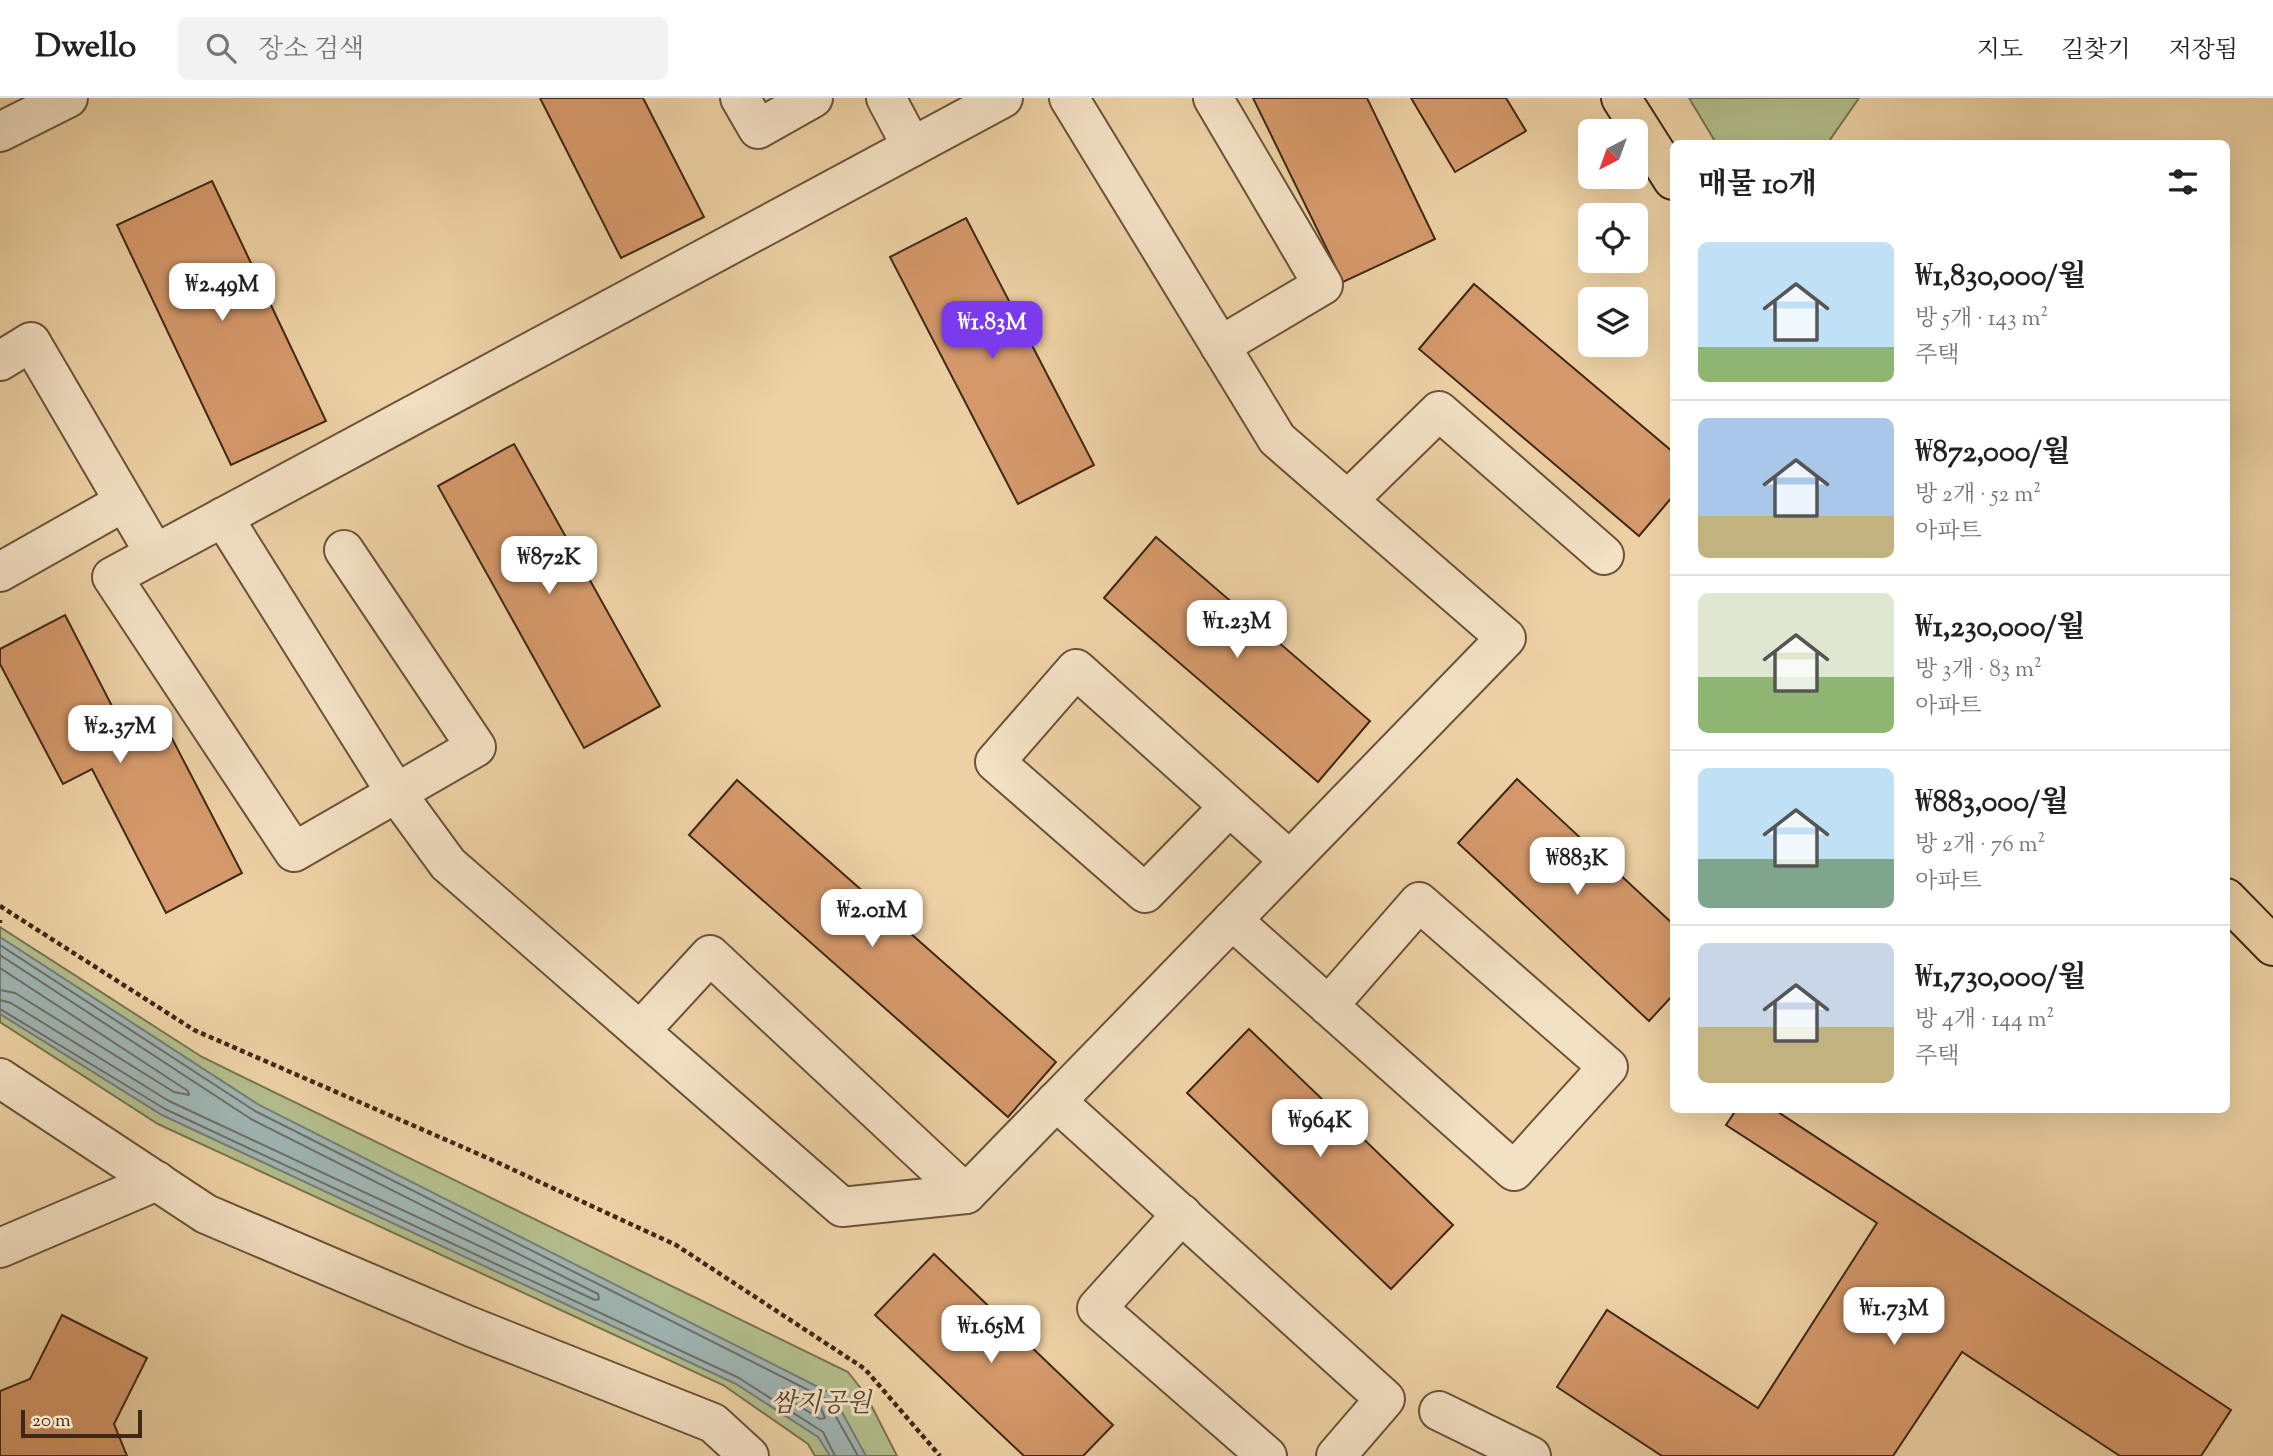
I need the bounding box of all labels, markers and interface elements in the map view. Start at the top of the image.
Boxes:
search box [178,17,668,80]
text: Dwello [35,24,136,72]
icon: search [202,29,240,67]
text: 장소 검색 [258,32,364,69]
text: 지도 [1977,34,2023,68]
text: 길찾기 [2061,34,2130,68]
text: 저장됨 [2168,34,2238,68]
north arrow [1578,119,1648,189]
map controls [1578,119,1648,357]
icon: filters [2164,163,2202,201]
text: 매물 10개 [1698,164,1817,207]
button: locate [1578,203,1648,273]
text: ₩1,830,000/월 [1915,256,2087,299]
pin: ₩2.49M [165,264,279,323]
text: ₩2.49M [185,269,259,302]
icon: home [1754,270,1838,354]
button: layers [1578,287,1648,357]
pin: ₩1.83M [935,302,1049,361]
text: 방 5개 · 143 m² [1915,303,2048,336]
text: ₩1.83M [957,307,1027,340]
text: 주택 [1915,340,1959,373]
text: ₩872,000/월 [1915,432,2071,475]
icon: home [1754,446,1838,530]
text: 방 2개 · 52 m² [1915,479,2041,512]
text: 아파트 [1915,516,1982,549]
pin: ₩872K [500,536,598,596]
text: ₩872K [517,542,581,575]
pin: ₩1.23M [1180,601,1294,660]
text: ₩1.23M [1203,606,1271,639]
text: ₩1,230,000/월 [1915,607,2086,650]
icon: home [1754,621,1838,705]
text: 방 3개 · 83 m² [1915,654,2042,687]
text: 아파트 [1915,691,1982,724]
pin: ₩2.37M [63,706,177,765]
text: ₩2.37M [84,711,156,744]
text: ₩883,000/월 [1915,782,2069,825]
icon: home [1754,796,1838,880]
text: 방 2개 · 76 m² [1915,829,2045,862]
pin: ₩883K [1528,838,1626,897]
text: ₩883K [1546,843,1608,876]
text: 아파트 [1915,866,1982,899]
pin: ₩2.01M [815,890,929,949]
text: ₩2.01M [837,895,907,928]
text: ₩1,730,000/월 [1915,957,2087,1000]
icon: home [1754,971,1838,1055]
text: 방 4개 · 144 m² [1915,1004,2054,1037]
text: 주택 [1915,1041,1959,1074]
pin: ₩964K [1271,1100,1369,1159]
text: ₩964K [1288,1105,1352,1138]
pin: ₩1.73M [1837,1288,1951,1347]
text: ₩1.73M [1859,1293,1929,1326]
pin: ₩1.65M [934,1306,1048,1365]
text: ₩1.65M [957,1311,1025,1344]
park label: 쌈지공원 [771,1386,873,1423]
scale bar [21,1407,142,1439]
text: 20 m [32,1408,71,1435]

